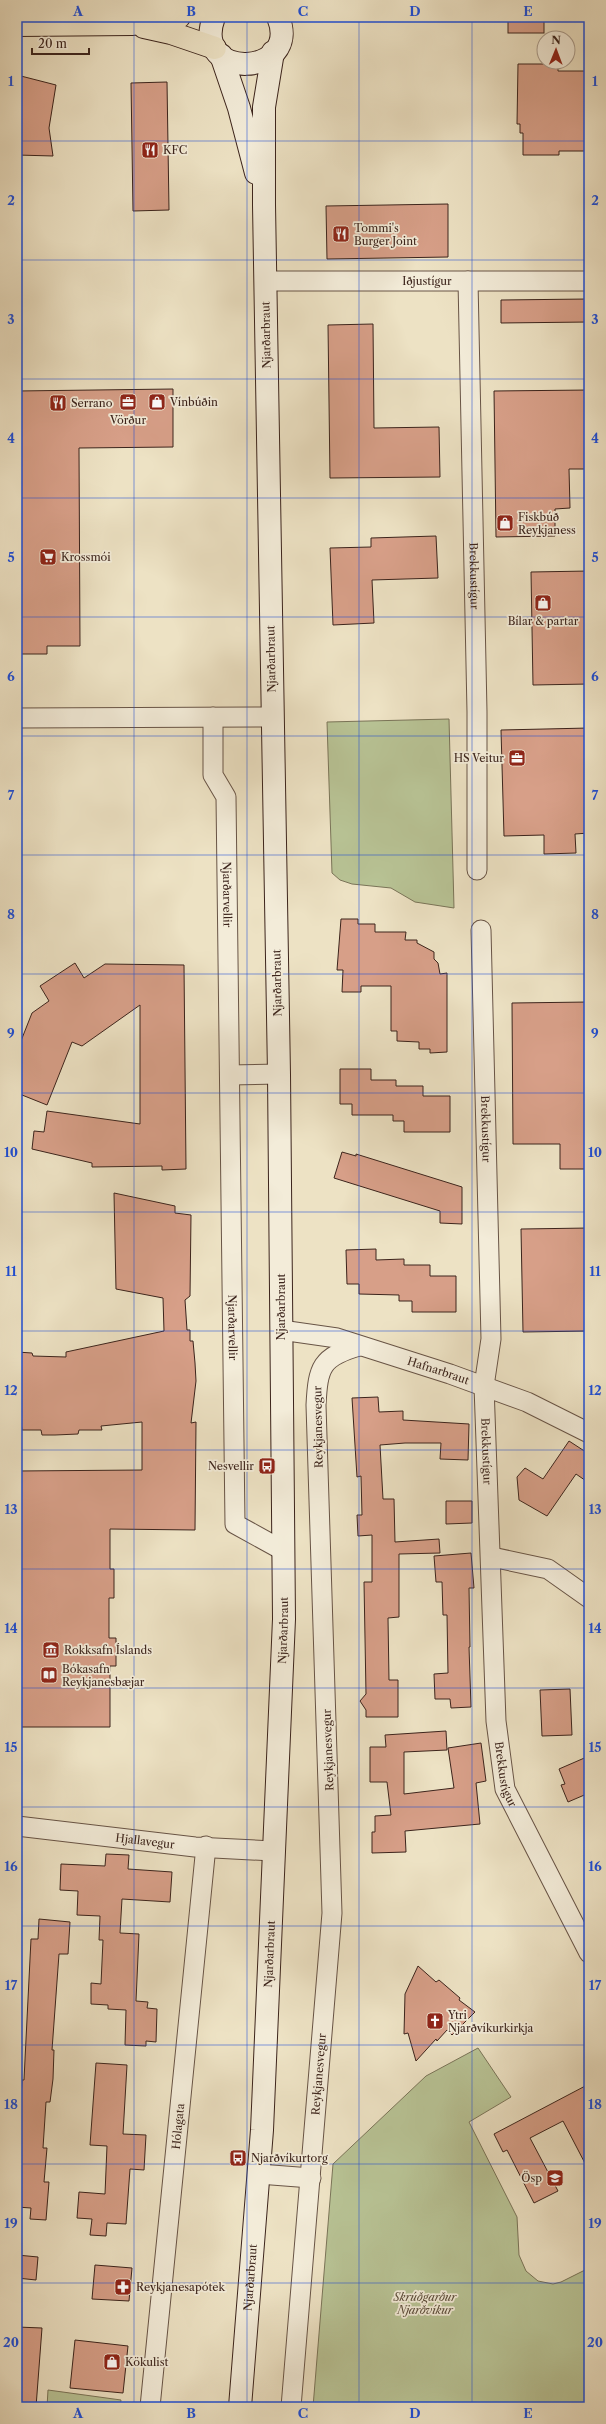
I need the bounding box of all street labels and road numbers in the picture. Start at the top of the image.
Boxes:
street label: Iðjustígur [402,274,452,288]
street label: Njarðarbraut [258,301,274,369]
street label: Brekkustígur [466,542,482,610]
street label: Njarðarbraut [263,625,279,693]
street label: Njarðarvellir [220,861,235,928]
street label: Njarðarbraut [269,949,285,1017]
street label: Brekkustígur [478,1095,494,1163]
street label: Njarðarbraut [274,1273,288,1340]
street label: Njarðarvellir [225,1294,240,1361]
street label: Hafnarbraut [406,1354,471,1387]
street label: Reykjanesvegur [310,1385,326,1468]
street label: Brekkustígur [478,1418,495,1485]
street label: Njarðarbraut [275,1597,291,1664]
street label: Reykjanesvegur [320,1708,336,1791]
street label: Brekkustígur [492,1741,520,1809]
street label: Hjallavegur [115,1831,176,1852]
street label: Njarðarbraut [261,1920,278,1988]
street label: Reykjanesvegur [308,2032,329,2116]
street label: Hólagata [169,2102,187,2150]
street label: Njarðarbraut [241,2243,260,2311]

